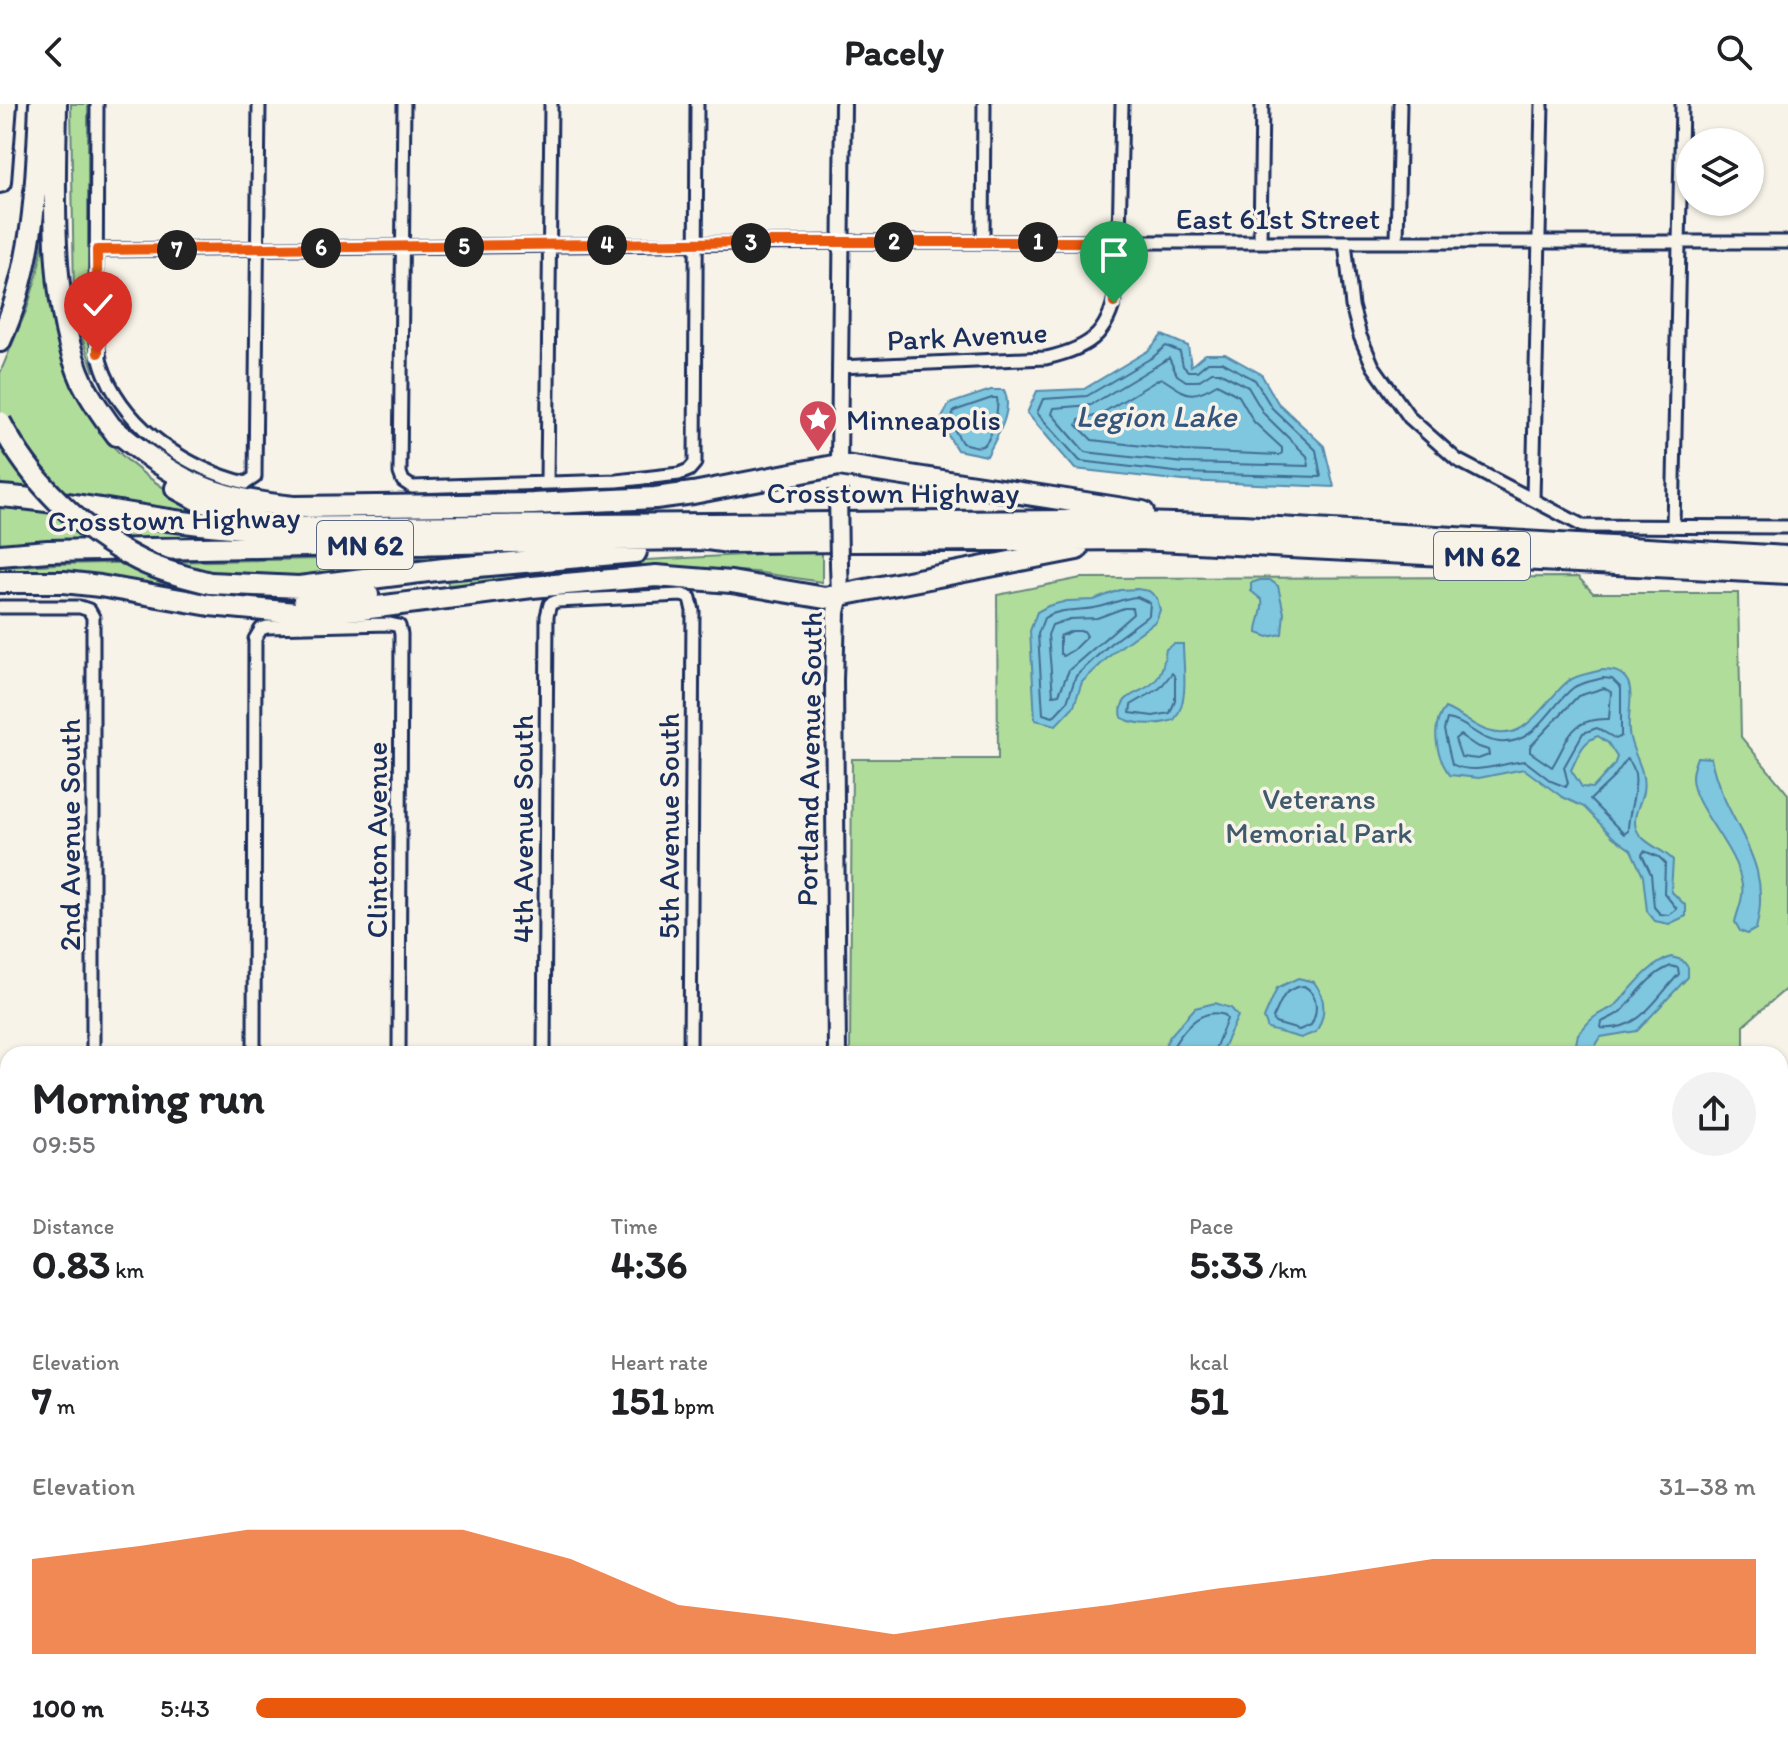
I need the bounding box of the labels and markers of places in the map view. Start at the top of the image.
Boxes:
pin [1080,221,1148,303]
pin: 2 [874,222,914,262]
pin: 1 [1018,222,1058,262]
pin: 3 [731,223,771,263]
pin: 4 [587,225,627,265]
pin: 5 [444,227,484,267]
pin: 6 [301,228,341,268]
pin: 7 [157,230,197,270]
pin [64,271,132,353]
place icon: Minneapolis [797,398,839,453]
place label: Minneapolis [846,401,1001,438]

